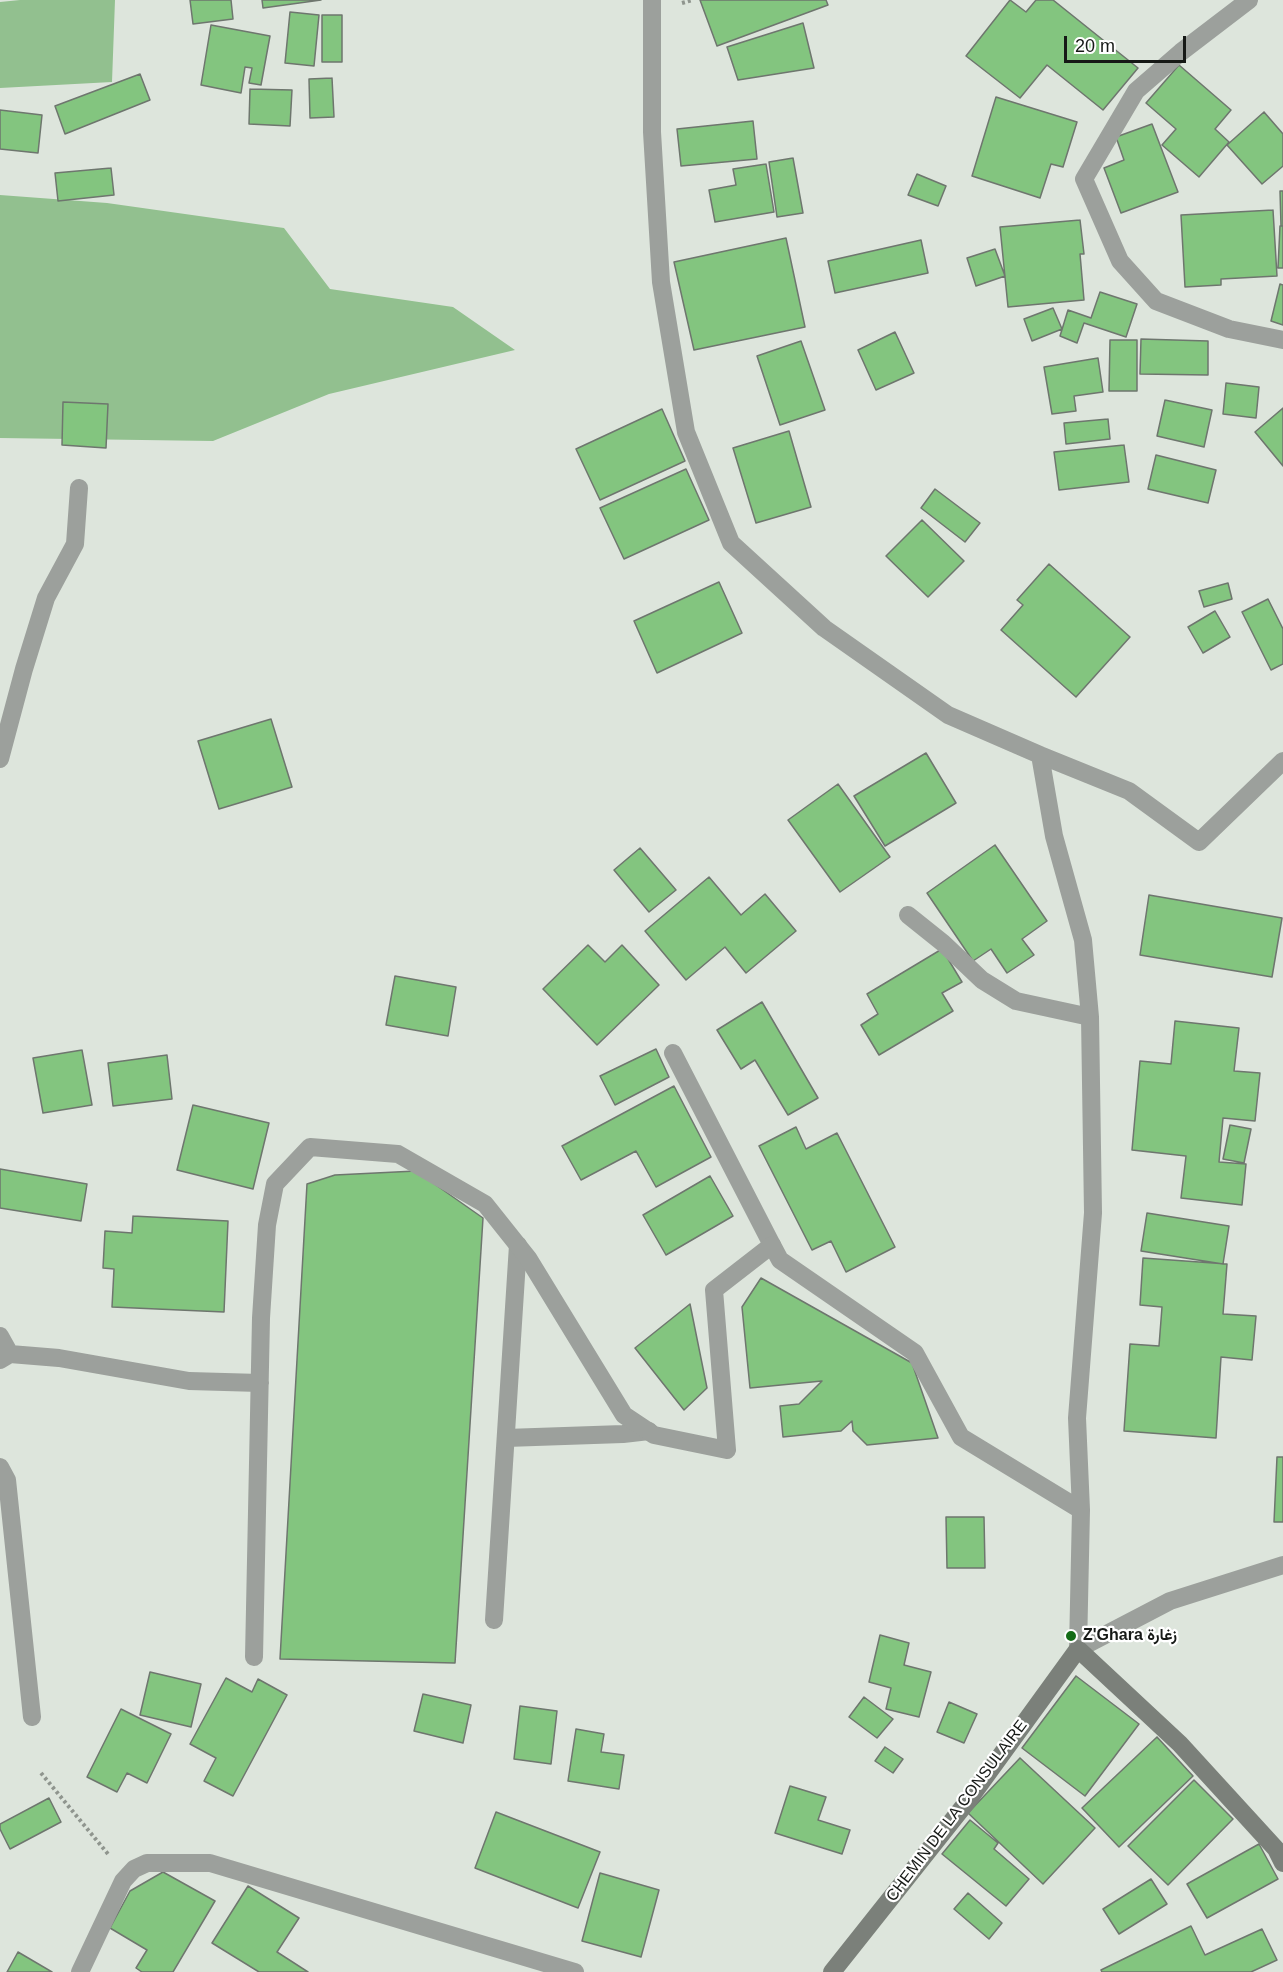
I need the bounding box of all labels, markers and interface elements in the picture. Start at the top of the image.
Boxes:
scale bar [1067,24,1188,62]
text: 20 m [1075,36,1115,56]
place label: Z'Ghara زغارة [1083,1626,1177,1646]
marker: Z'Ghara زغارة [1064,1629,1078,1643]
street label: CHEMIN DE LA CONSULAIRE [882,1716,1032,1906]

